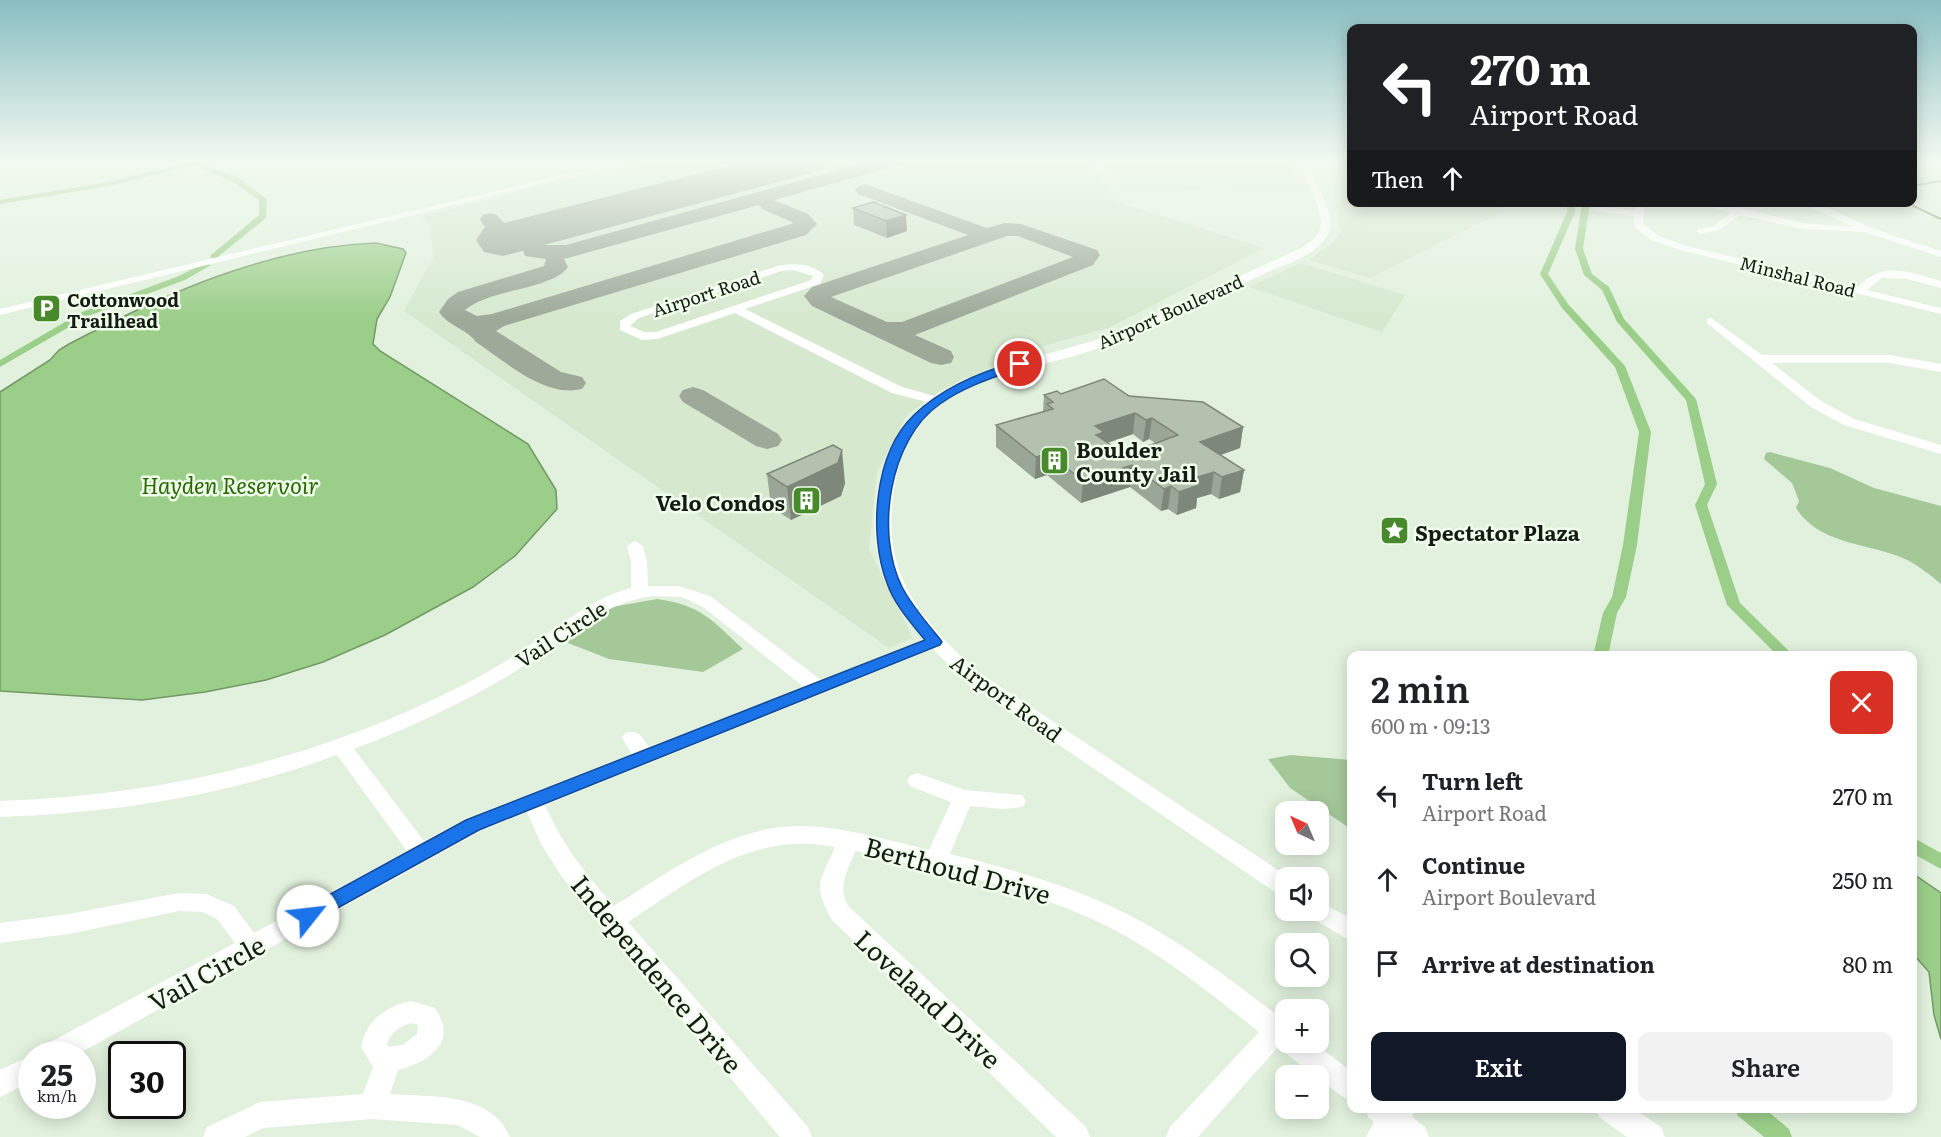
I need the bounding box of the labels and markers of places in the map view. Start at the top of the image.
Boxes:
place label: Cottonwood Trailhead [67,286,179,334]
parking icon: Cottonwood Trailhead [30,293,62,325]
pin [994,338,1045,389]
place label: Boulder County Jail [1076,433,1197,488]
building icon: Boulder County Jail [1039,444,1071,476]
building icon: Velo Condos [790,485,822,517]
place label: Velo Condos [655,486,785,517]
place icon: Spectator Plaza [1378,515,1410,547]
place label: Spectator Plaza [1415,516,1581,547]

